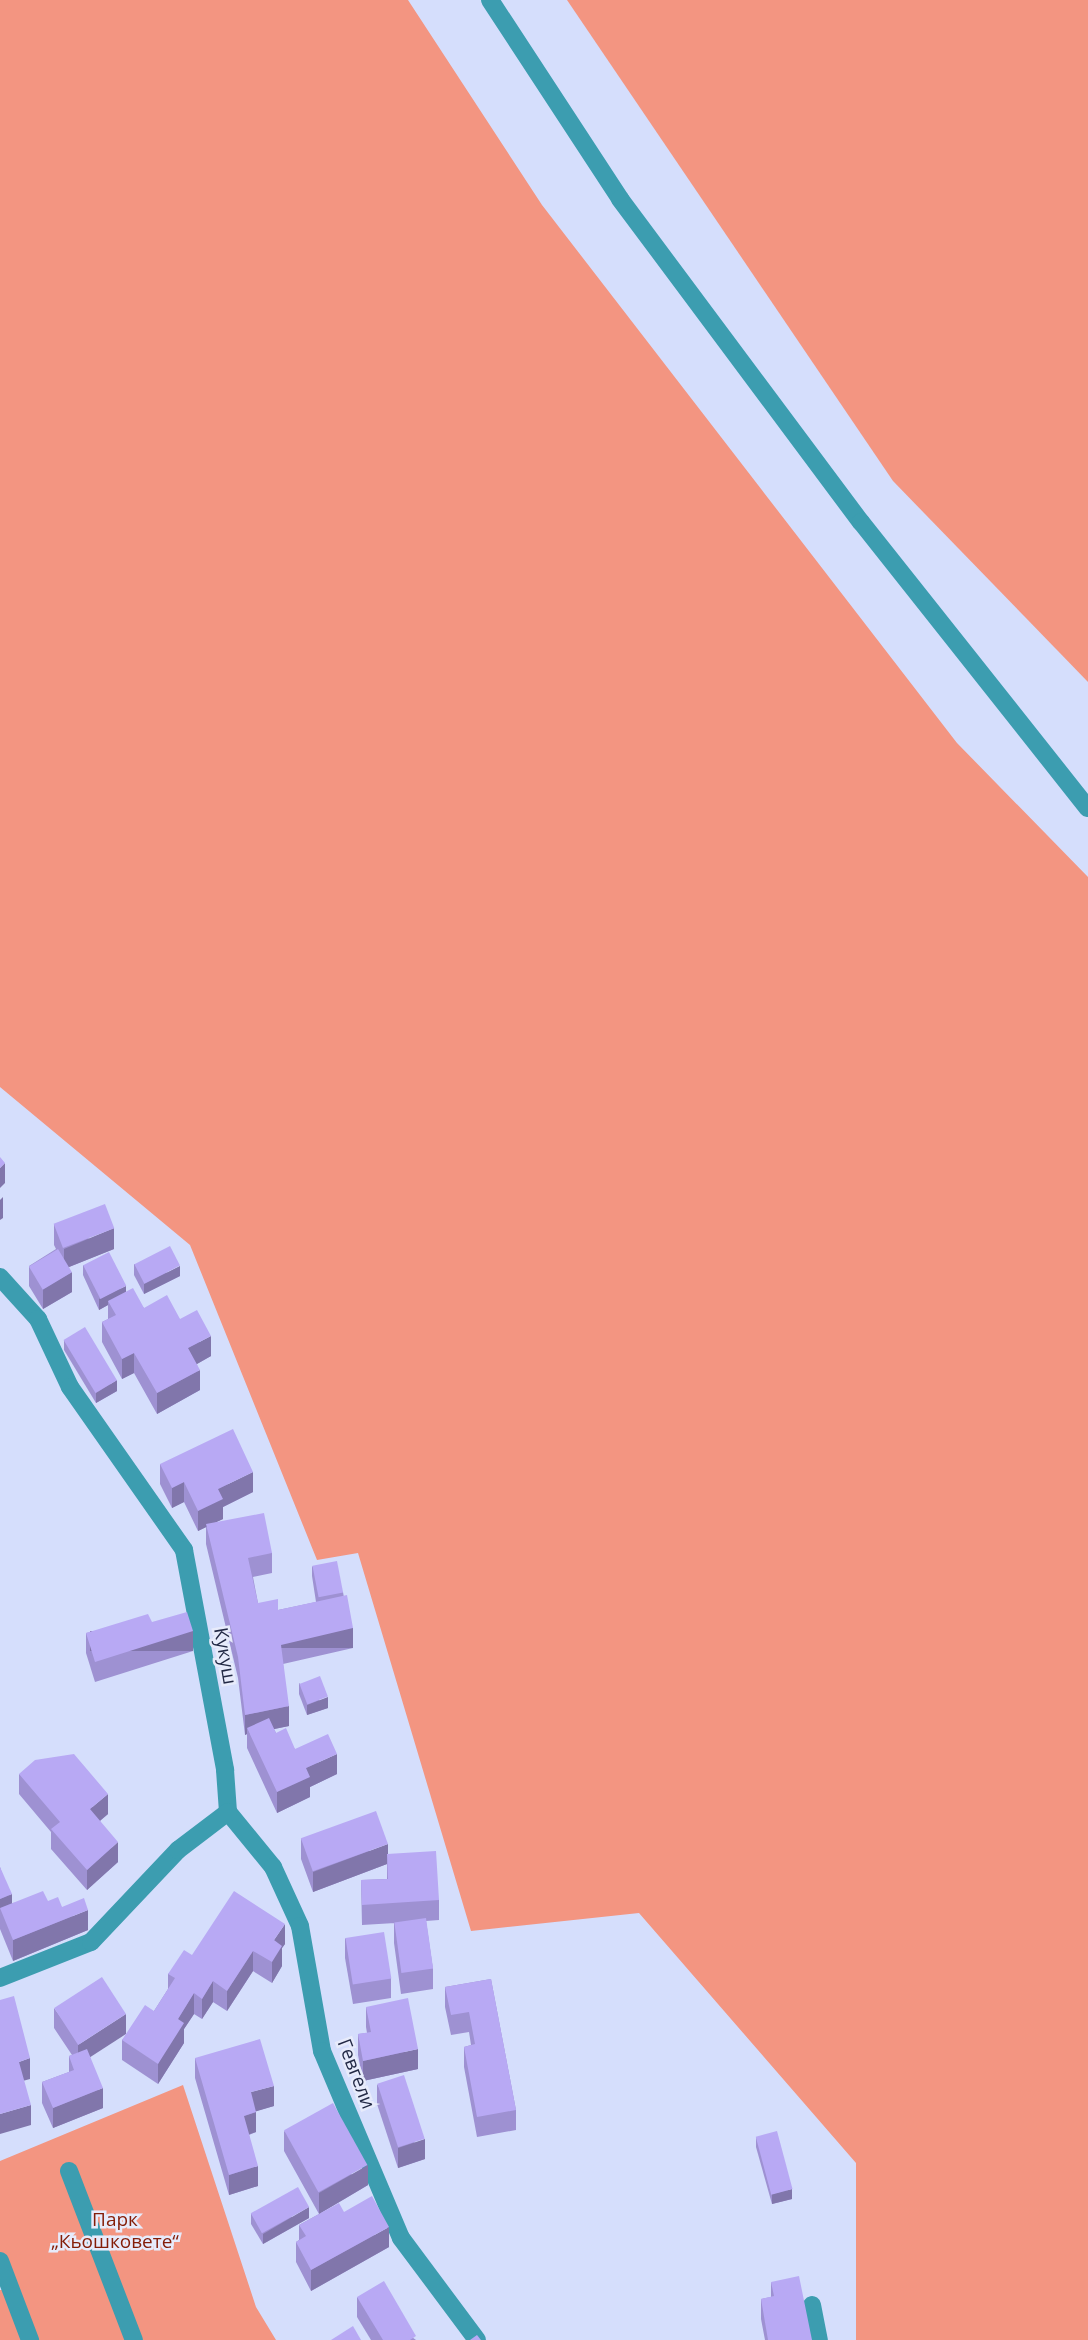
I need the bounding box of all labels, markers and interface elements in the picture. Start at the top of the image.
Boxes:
street label: Кукуш [209,1626,241,1686]
street label: Гевгели [332,2036,380,2112]
park label: Парк „Кьошковете“ [51,2209,179,2253]

